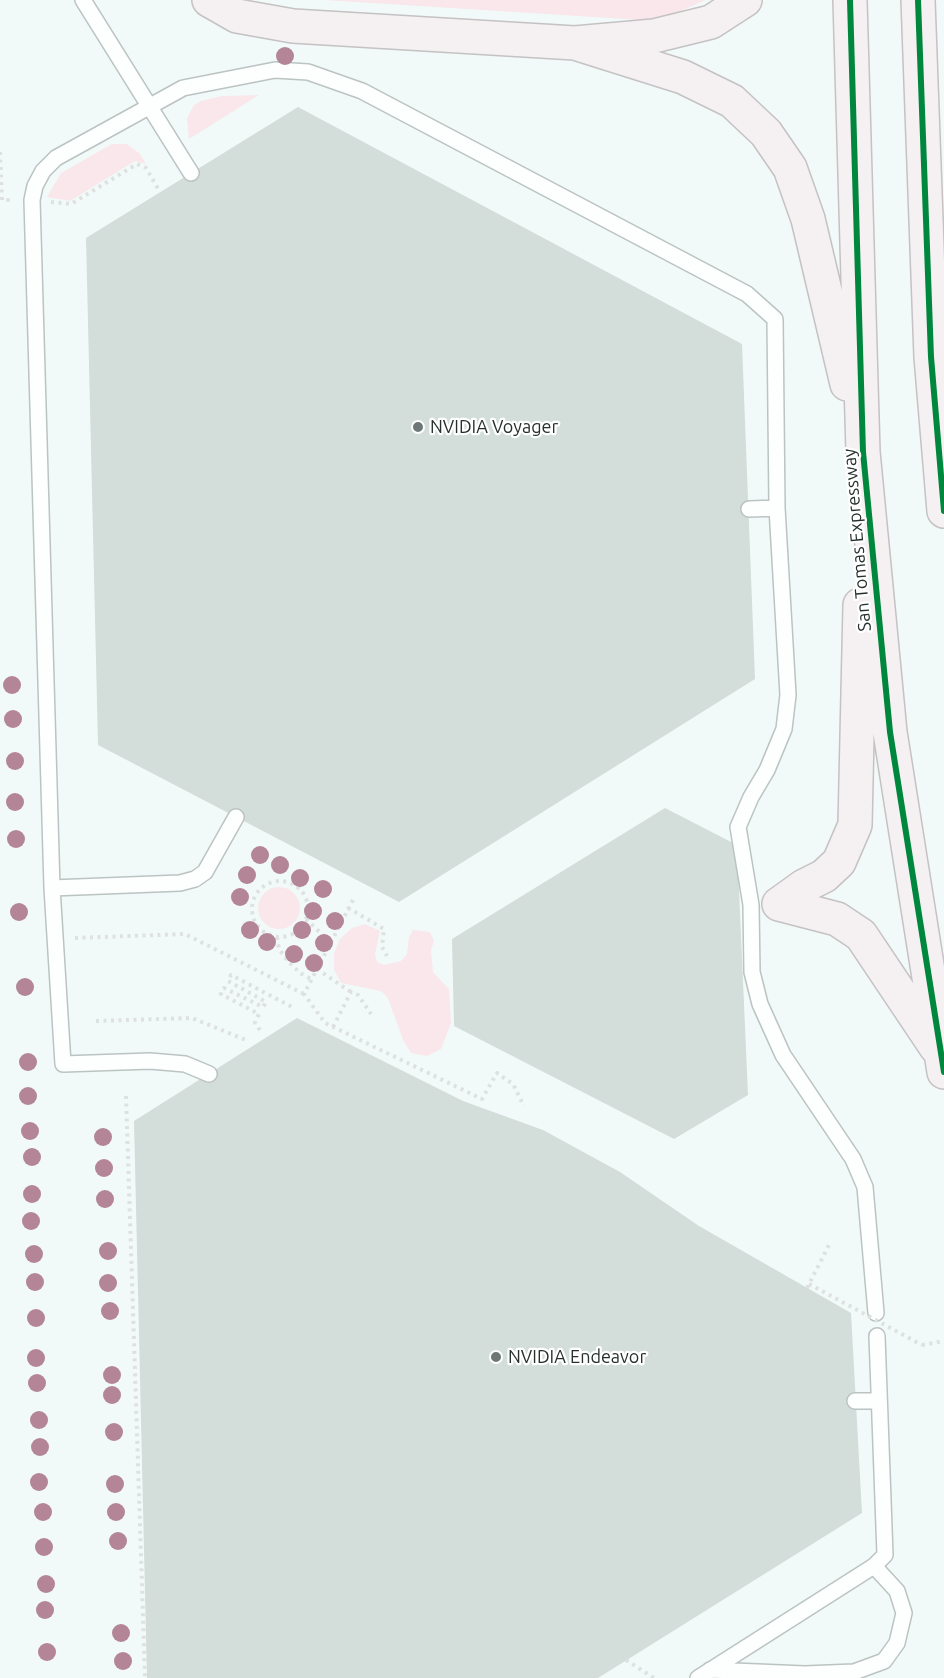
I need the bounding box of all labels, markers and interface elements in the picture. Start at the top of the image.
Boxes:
place label: NVIDIA Voyager [430,416,558,438]
marker: NVIDIA Voyager [411,420,425,434]
street label: San Tomas Expressway [838,448,876,632]
place label: NVIDIA Endeavor [508,1346,646,1368]
marker: NVIDIA Endeavor [489,1350,503,1364]

